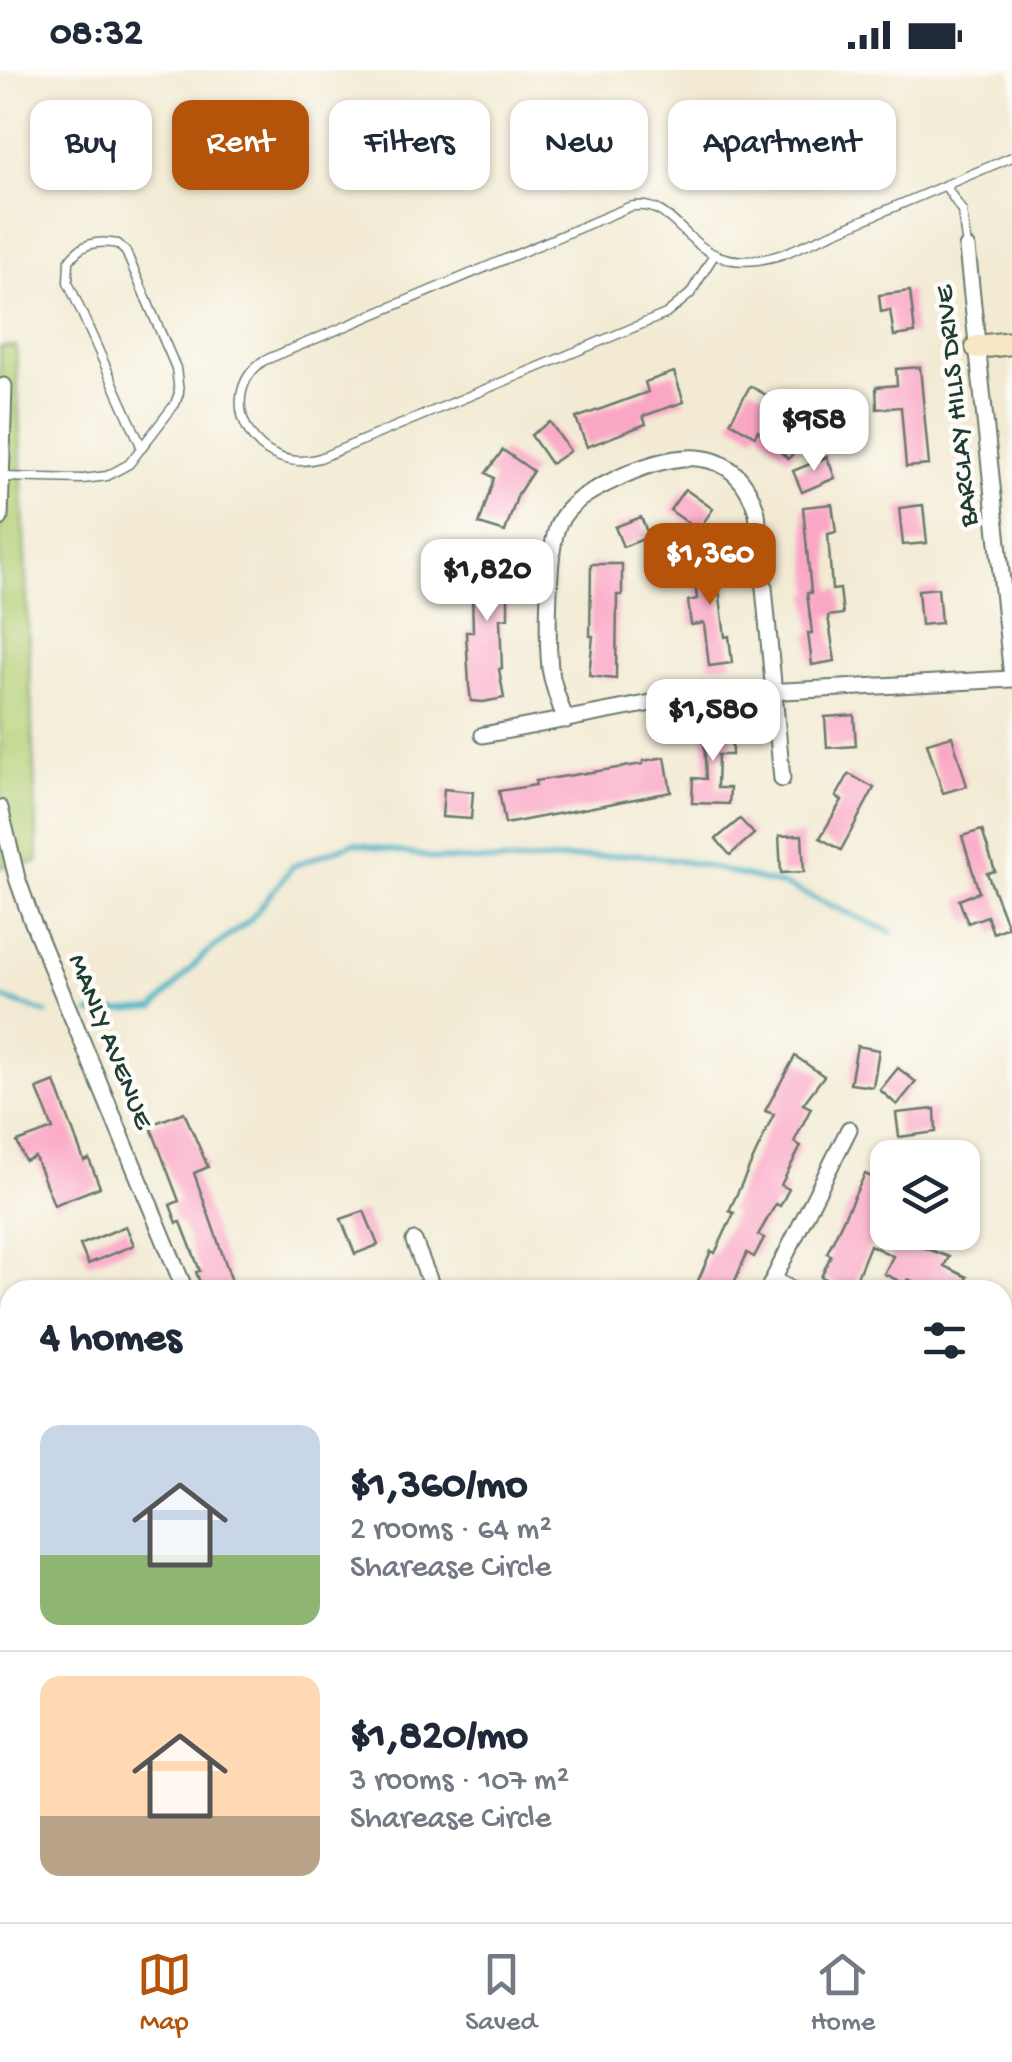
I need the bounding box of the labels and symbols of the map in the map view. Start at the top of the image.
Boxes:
street label: BARCLAY HILLS DRIVE [929,282,987,529]
pin: $958 [755,389,873,474]
pin: $1,360 [629,523,791,608]
pin: $1,820 [406,539,568,624]
pin: $1,580 [632,679,794,764]
street label: MANLY AVENUE [59,950,160,1136]

